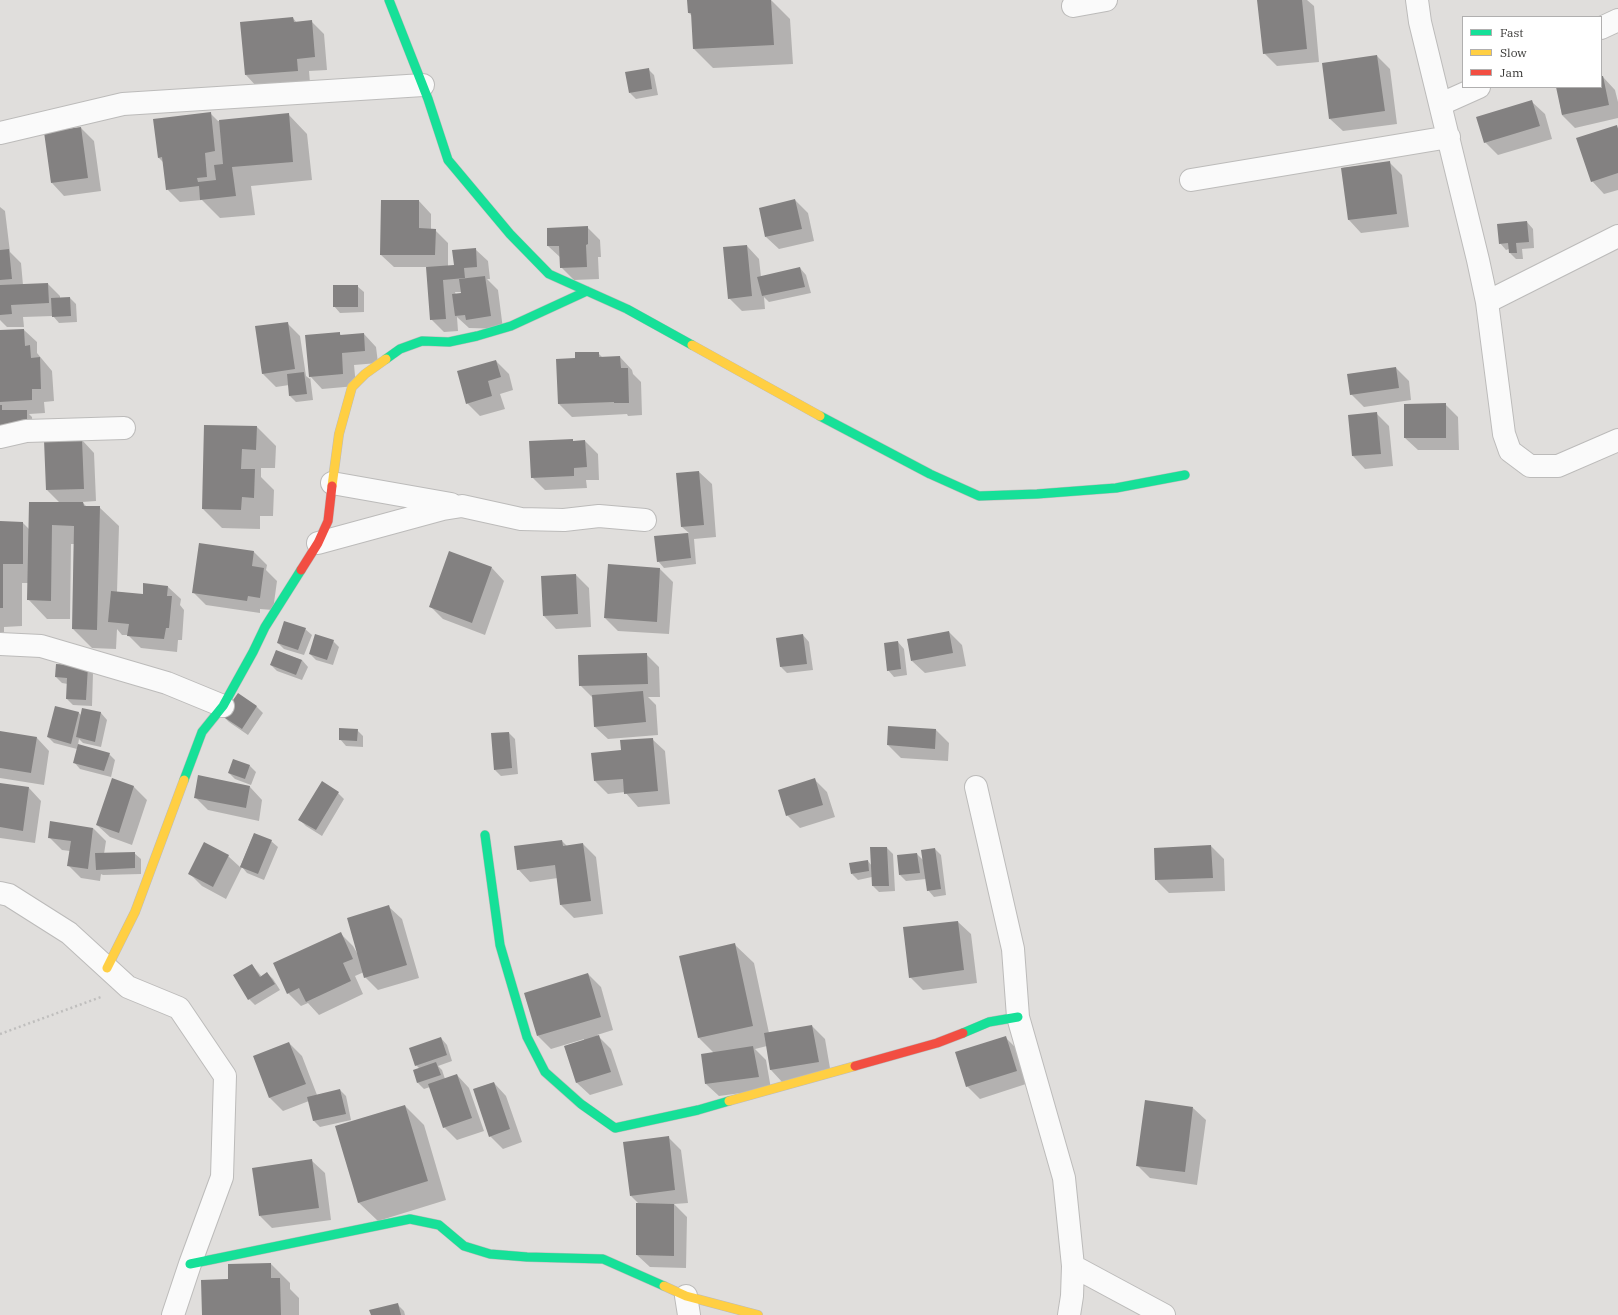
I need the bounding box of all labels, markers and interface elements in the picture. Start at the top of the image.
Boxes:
legend [1462,16,1602,88]
text: Fast [1500,25,1524,40]
text: Slow [1500,45,1527,60]
text: Jam [1500,65,1523,80]

